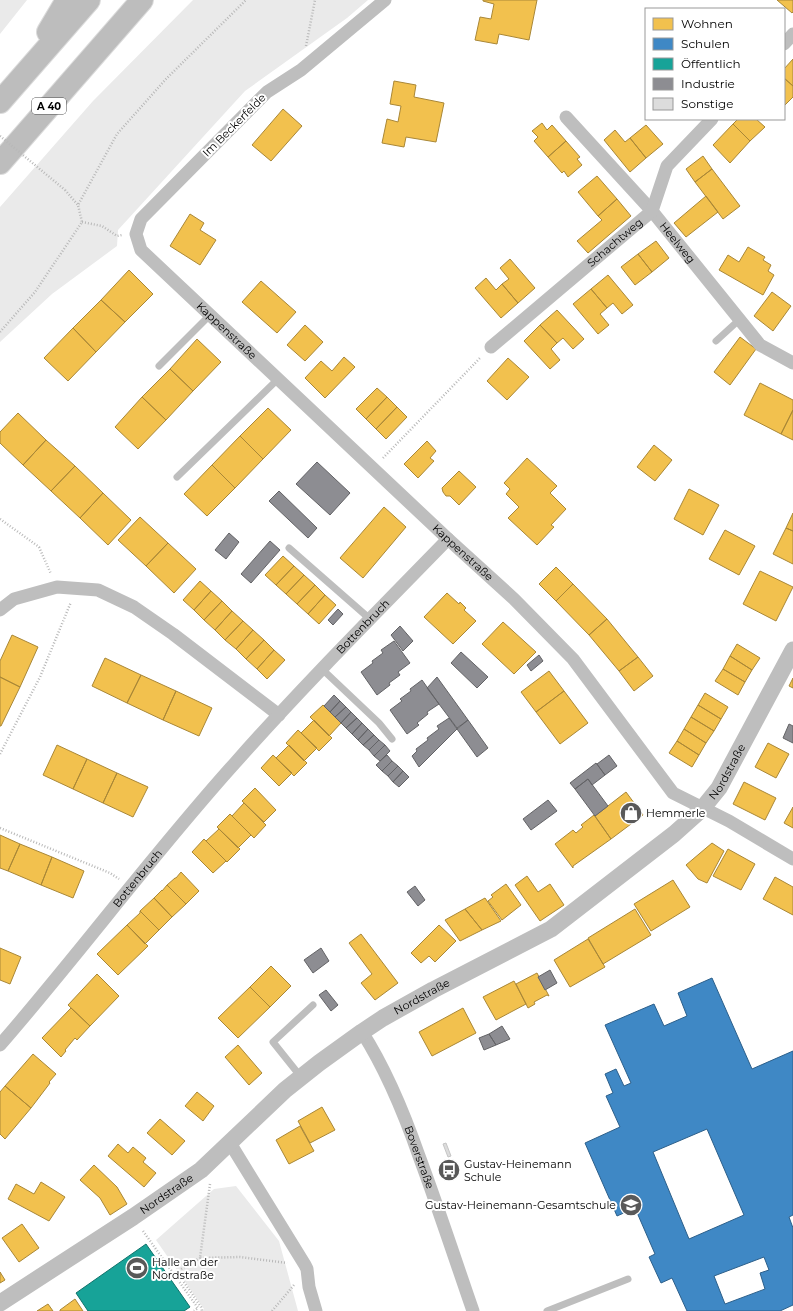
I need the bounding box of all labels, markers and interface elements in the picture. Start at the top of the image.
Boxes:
legend [645,8,785,120]
text: Wohnen [681,16,733,31]
text: Schulen [681,36,730,51]
text: Öffentlich [681,56,741,71]
text: Industrie [681,76,735,91]
street label: Im Beckerfelde [199,90,269,160]
text: Sonstige [681,96,733,111]
road number: A 40 [32,98,66,114]
street label: Schachtweg [584,215,645,270]
street label: Heelweg [657,219,698,266]
street label: Kappenstraße [194,299,260,363]
street label: Kappenstraße [430,521,496,584]
street label: Bottenbruch [333,596,392,657]
street label: Nordstraße [706,741,749,802]
shop icon: Hemmerle [618,800,644,826]
place label: Hemmerle [646,806,706,820]
street label: Bottenbruch [110,846,165,910]
street label: Nordstraße [391,975,452,1018]
street label: Boverstraße [402,1124,437,1191]
bus stop icon: Gustav-Heinemann Schule [436,1157,462,1183]
place label: Gustav-Heinemann Schule [464,1157,572,1184]
street label: Nordstraße [137,1170,196,1217]
school or university icon: Gustav-Heinemann-Gesamtschule [618,1192,644,1218]
place label: Gustav-Heinemann-Gesamtschule [425,1198,616,1212]
sports icon: Halle an der Nordstraße [124,1255,150,1281]
place label: Halle an der Nordstraße [152,1255,218,1282]

